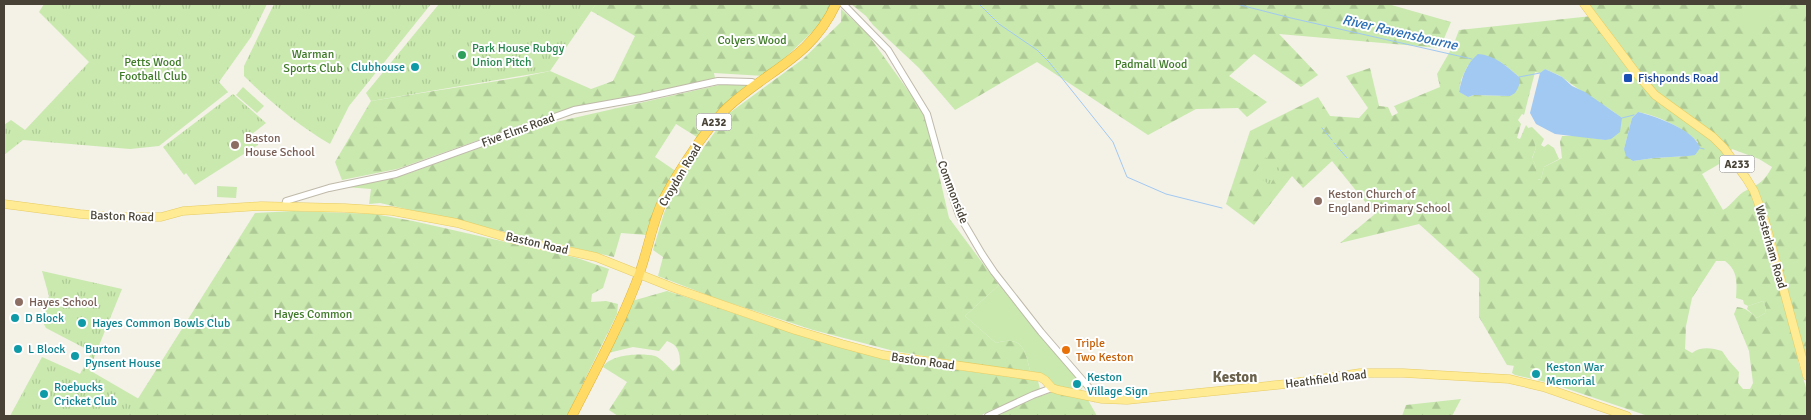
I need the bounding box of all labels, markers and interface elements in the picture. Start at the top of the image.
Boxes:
water label: River Ravensbourne [1341,11,1460,54]
park label: Colyers Wood [717,33,787,48]
place label: Park House Rubgy Union Pitch [472,41,565,70]
park label: Warman Sports Club [283,47,343,76]
marker: Park House Rubgy Union Pitch [456,49,468,61]
park label: Petts Wood Football Club [119,55,187,84]
park label: Padmall Wood [1115,57,1187,72]
place label: Clubhouse [351,60,405,75]
marker: Clubhouse [409,61,421,73]
place label: Fishponds Road [1638,71,1718,86]
marker: Fishponds Road [1622,72,1634,84]
street label: Five Elms Road [480,110,557,151]
road number: A232 [696,114,732,130]
place label: Baston House School [245,131,315,160]
marker: Baston House School [229,139,241,151]
street label: Croydon Road [656,141,705,209]
road number: A233 [1720,156,1754,172]
street label: Commonside [934,159,971,226]
place label: Keston Church of England Primary School [1328,187,1451,216]
marker: Keston Church of England Primary School [1312,195,1324,207]
street label: Westerham Road [1751,204,1790,291]
street label: Baston Road [90,208,154,225]
street label: Baston Road [504,229,570,258]
place label: Hayes School [29,295,98,310]
marker: Hayes School [13,296,25,308]
park label: Hayes Common [274,307,352,322]
place label: D Block [25,311,64,326]
marker: D Block [9,312,21,324]
place label: Hayes Common Bowls Club [92,316,230,331]
marker: Hayes Common Bowls Club [76,317,88,329]
place label: Triple Two Keston [1076,336,1134,365]
place label: L Block [28,342,65,357]
place label: Burton Pynsent House [85,342,161,371]
marker: L Block [12,343,24,355]
marker: Triple Two Keston [1060,344,1072,356]
marker: Burton Pynsent House [69,350,81,362]
street label: Baston Road [890,350,956,373]
place label: Keston War Memorial [1546,360,1605,389]
street label: Heathfield Road [1284,367,1368,392]
district label: Keston [1213,368,1257,386]
marker: Keston War Memorial [1530,368,1542,380]
place label: Keston Village Sign [1087,370,1148,399]
marker: Keston Village Sign [1071,378,1083,390]
place label: Roebucks Cricket Club [54,380,117,409]
marker: Roebucks Cricket Club [38,388,50,400]

